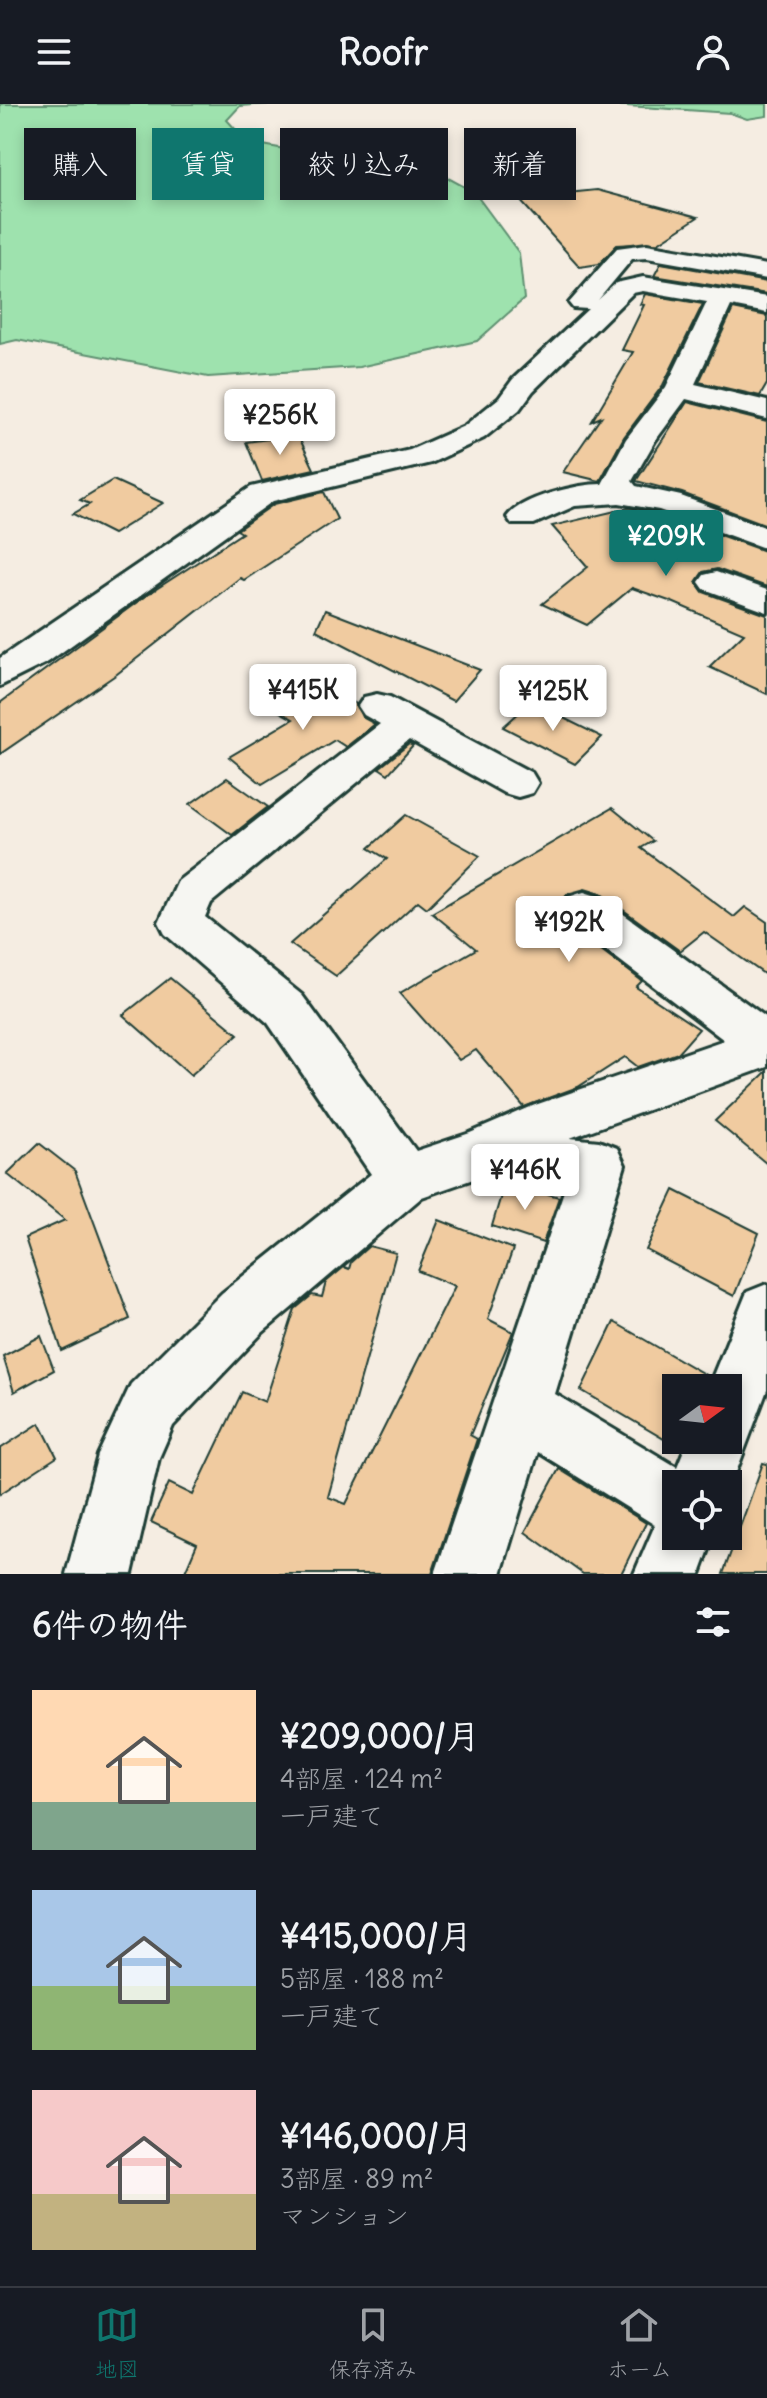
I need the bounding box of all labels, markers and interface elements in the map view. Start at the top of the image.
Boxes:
icon: menu [32,30,76,74]
text: Roofr [339,30,428,75]
icon: person [691,30,735,74]
chip: 購入 [24,128,136,200]
chip: 賃貸 [152,128,264,200]
chip: 絞り込み [280,128,448,200]
chip: 新着 [464,128,576,200]
pin: ¥256K [224,389,336,457]
text: ¥256K [242,398,318,431]
pin: ¥209K [610,510,722,578]
text: ¥209K [627,519,705,552]
pin: ¥415K [247,664,359,732]
pin: ¥125K [497,665,609,733]
text: ¥415K [267,673,339,706]
text: ¥125K [518,674,588,707]
pin: ¥192K [513,896,625,964]
text: ¥192K [534,905,604,938]
pin: ¥146K [469,1144,581,1212]
text: ¥146K [489,1153,561,1186]
north arrow [662,1374,742,1454]
map controls [662,1374,742,1550]
button: locate [662,1470,742,1550]
icon: filters [691,1600,735,1644]
text: 6件の物件 [32,1603,188,1646]
text: ¥209,000/月 [280,1714,480,1757]
icon: home [96,1722,192,1818]
text: 4部屋 · 124 m² [280,1762,443,1795]
text: 一戸建て [280,1799,384,1832]
text: ¥415,000/月 [280,1914,472,1957]
icon: home [96,1922,192,2018]
text: 5部屋 · 188 m² [280,1962,444,1995]
text: 一戸建て [280,1999,384,2032]
text: ¥146,000/月 [280,2114,473,2157]
icon: home [96,2122,192,2218]
text: 3部屋 · 89 m² [280,2162,434,2195]
text: マンション [280,2199,409,2232]
tab: 地図 [95,2303,139,2383]
tab: 保存済み [329,2303,417,2383]
tab: ホーム [607,2303,672,2383]

